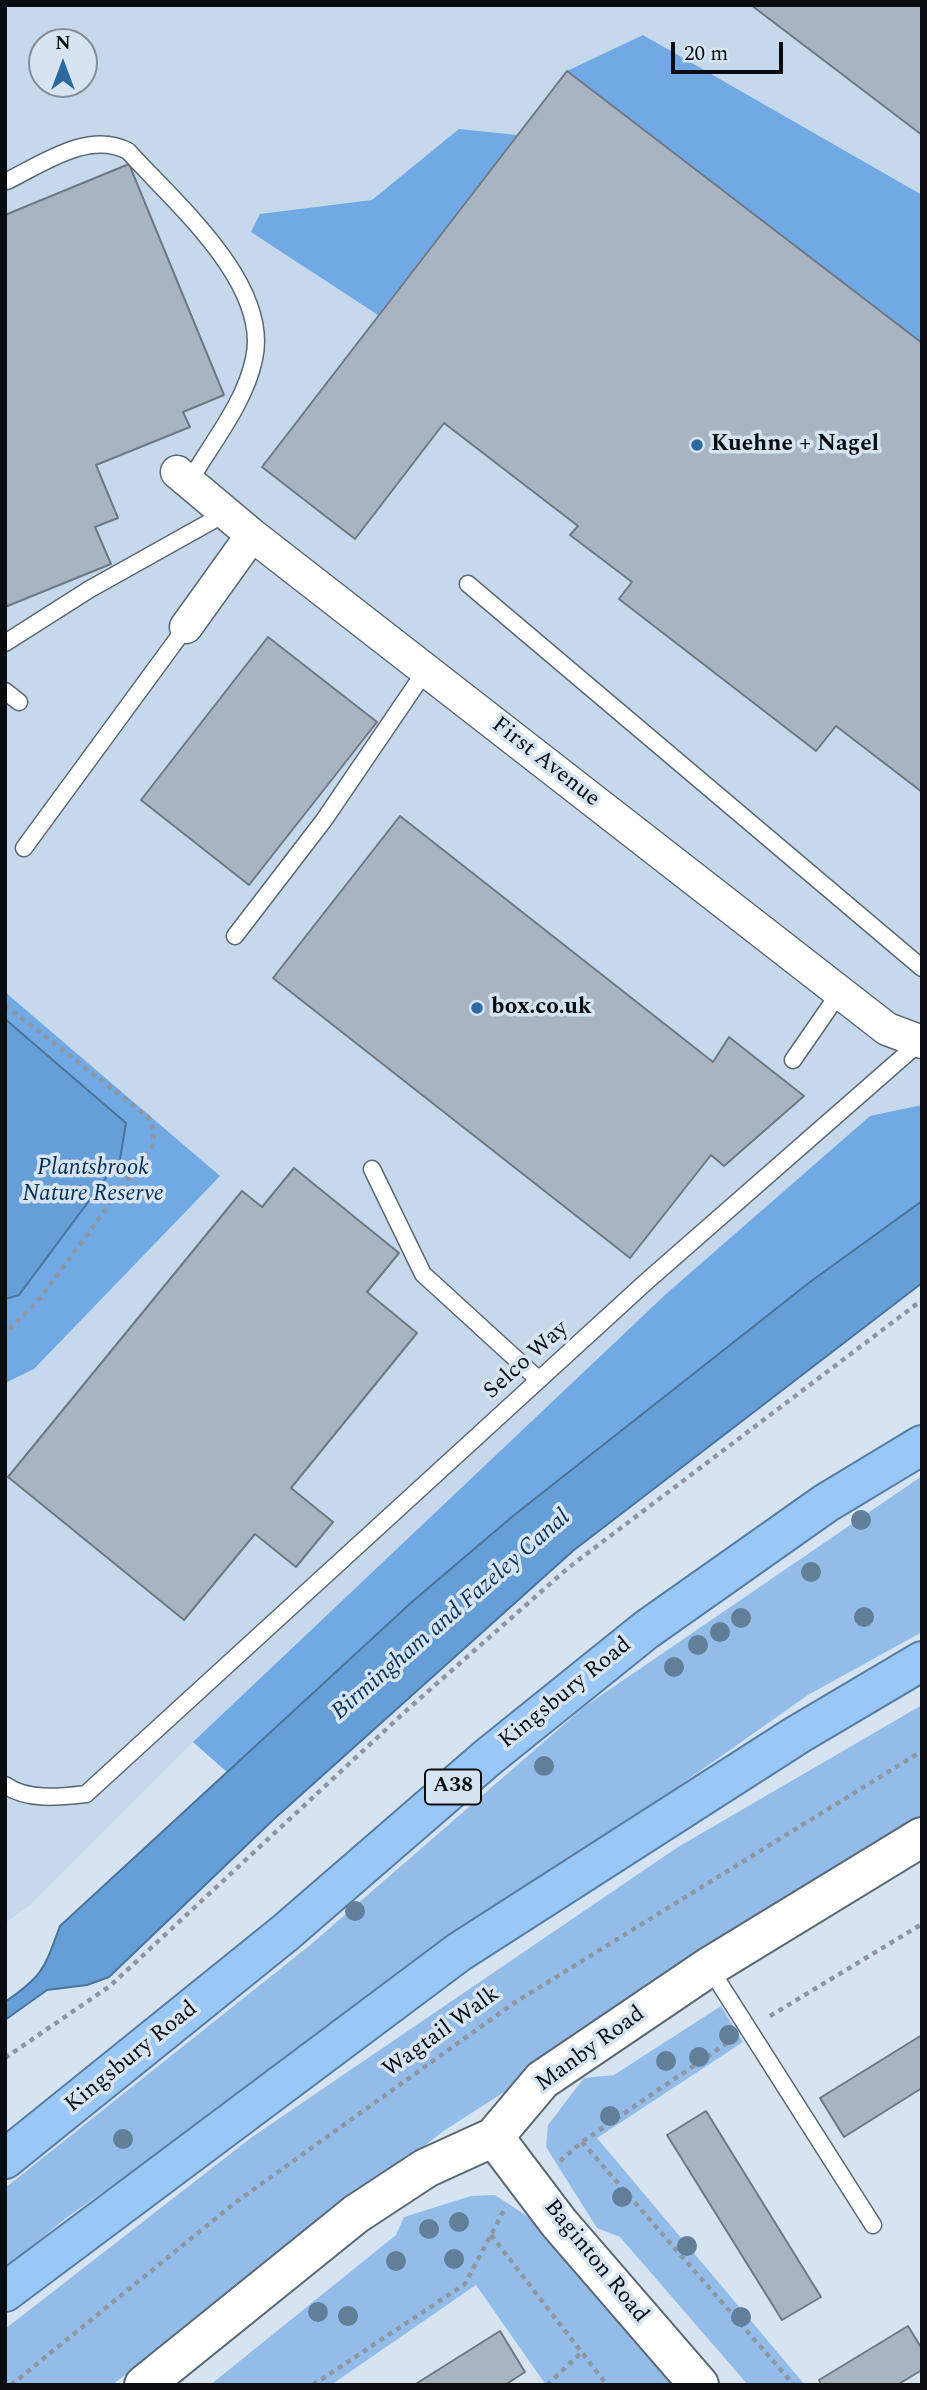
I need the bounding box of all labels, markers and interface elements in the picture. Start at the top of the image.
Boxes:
north arrow [28,28,98,98]
scale bar [675,28,787,72]
text: N [55,29,71,58]
text: 20 m [684,38,728,70]
place label: Kuehne + Nagel [711,431,879,459]
marker: Kuehne + Nagel [689,437,705,453]
street label: First Avenue [485,712,605,814]
place label: box.co.uk [491,994,592,1022]
marker: box.co.uk [469,1000,485,1016]
park label: Plantsbrook Nature Reserve [22,1155,164,1209]
street label: Selco Way [479,1316,575,1406]
water label: Birmingham and Fazeley Canal [327,1504,577,1728]
street label: Kingsbury Road [494,1632,638,1756]
road number: A38 [425,1770,481,1804]
street label: Wagtail Walk [378,1981,506,2085]
street label: Kingsbury Road [60,1996,204,2120]
street label: Manby Road [531,2001,651,2099]
street label: Baginton Road [537,2195,653,2329]

